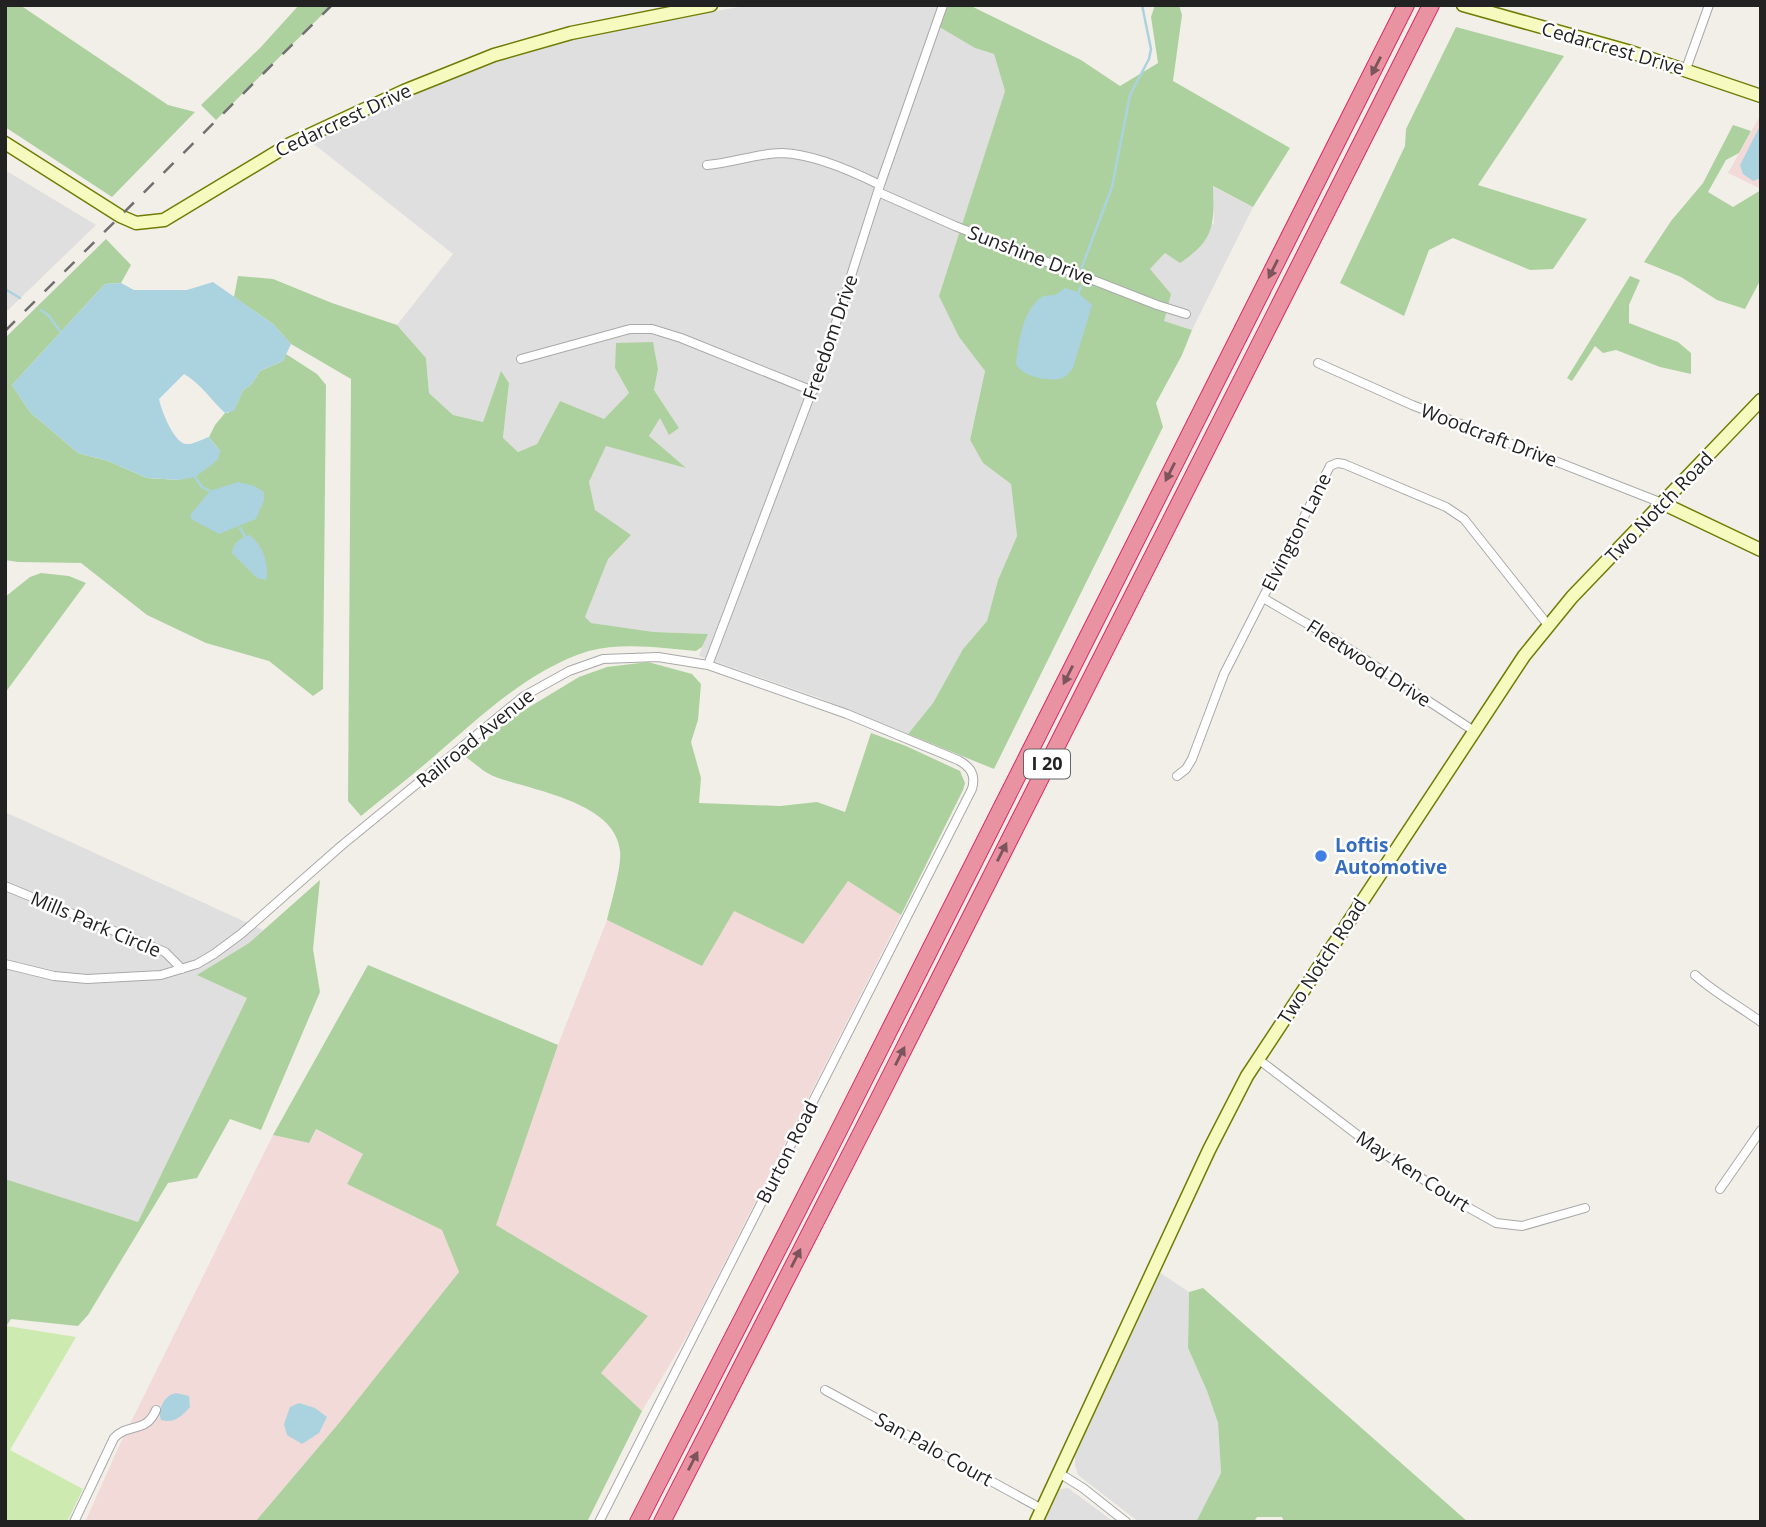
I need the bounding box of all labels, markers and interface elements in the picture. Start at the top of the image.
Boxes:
street label: Cedarcrest Drive [1539,15,1687,81]
one-way arrow [1370,56,1381,76]
street label: Cedarcrest Drive [271,77,415,163]
street label: Sunshine Drive [964,219,1098,291]
one-way arrow [1267,259,1278,279]
street label: Freedom Drive [796,271,864,403]
street label: Woodcraft Drive [1417,397,1561,473]
street label: Two Notch Road [1599,446,1719,568]
one-way arrow [1165,462,1176,482]
street label: Elvington Lane [1255,469,1337,595]
street label: Fleetwood Drive [1302,613,1436,713]
one-way arrow [1062,665,1073,685]
street label: Railroad Avenue [411,682,539,794]
road number: I 20 [1024,750,1070,778]
place label: Loftis Automotive [1335,832,1447,880]
one-way arrow [996,843,1008,862]
marker: Loftis Automotive [1313,848,1329,864]
street label: Mills Park Circle [27,885,165,963]
street label: Two Notch Road [1272,893,1372,1029]
one-way arrow [894,1046,906,1066]
street label: Burton Road [750,1096,824,1208]
street label: May Ken Court [1351,1125,1475,1218]
one-way arrow [791,1248,802,1268]
street label: San Palo Court [871,1406,997,1492]
one-way arrow [687,1451,698,1471]

